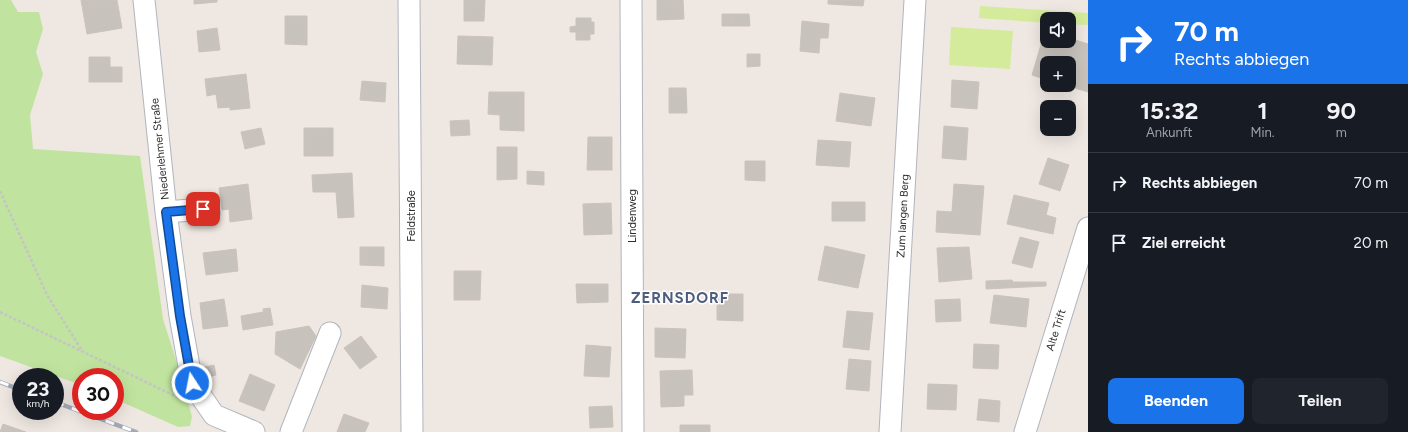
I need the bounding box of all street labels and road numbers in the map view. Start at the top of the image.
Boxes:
street label: Niederlehmer Straße [148,98,172,200]
street label: Zum langen Berg [894,174,912,258]
street label: Lindenweg [626,189,639,243]
street label: Feldstraße [405,190,418,242]
street label: Alte Trift [1044,308,1068,352]

